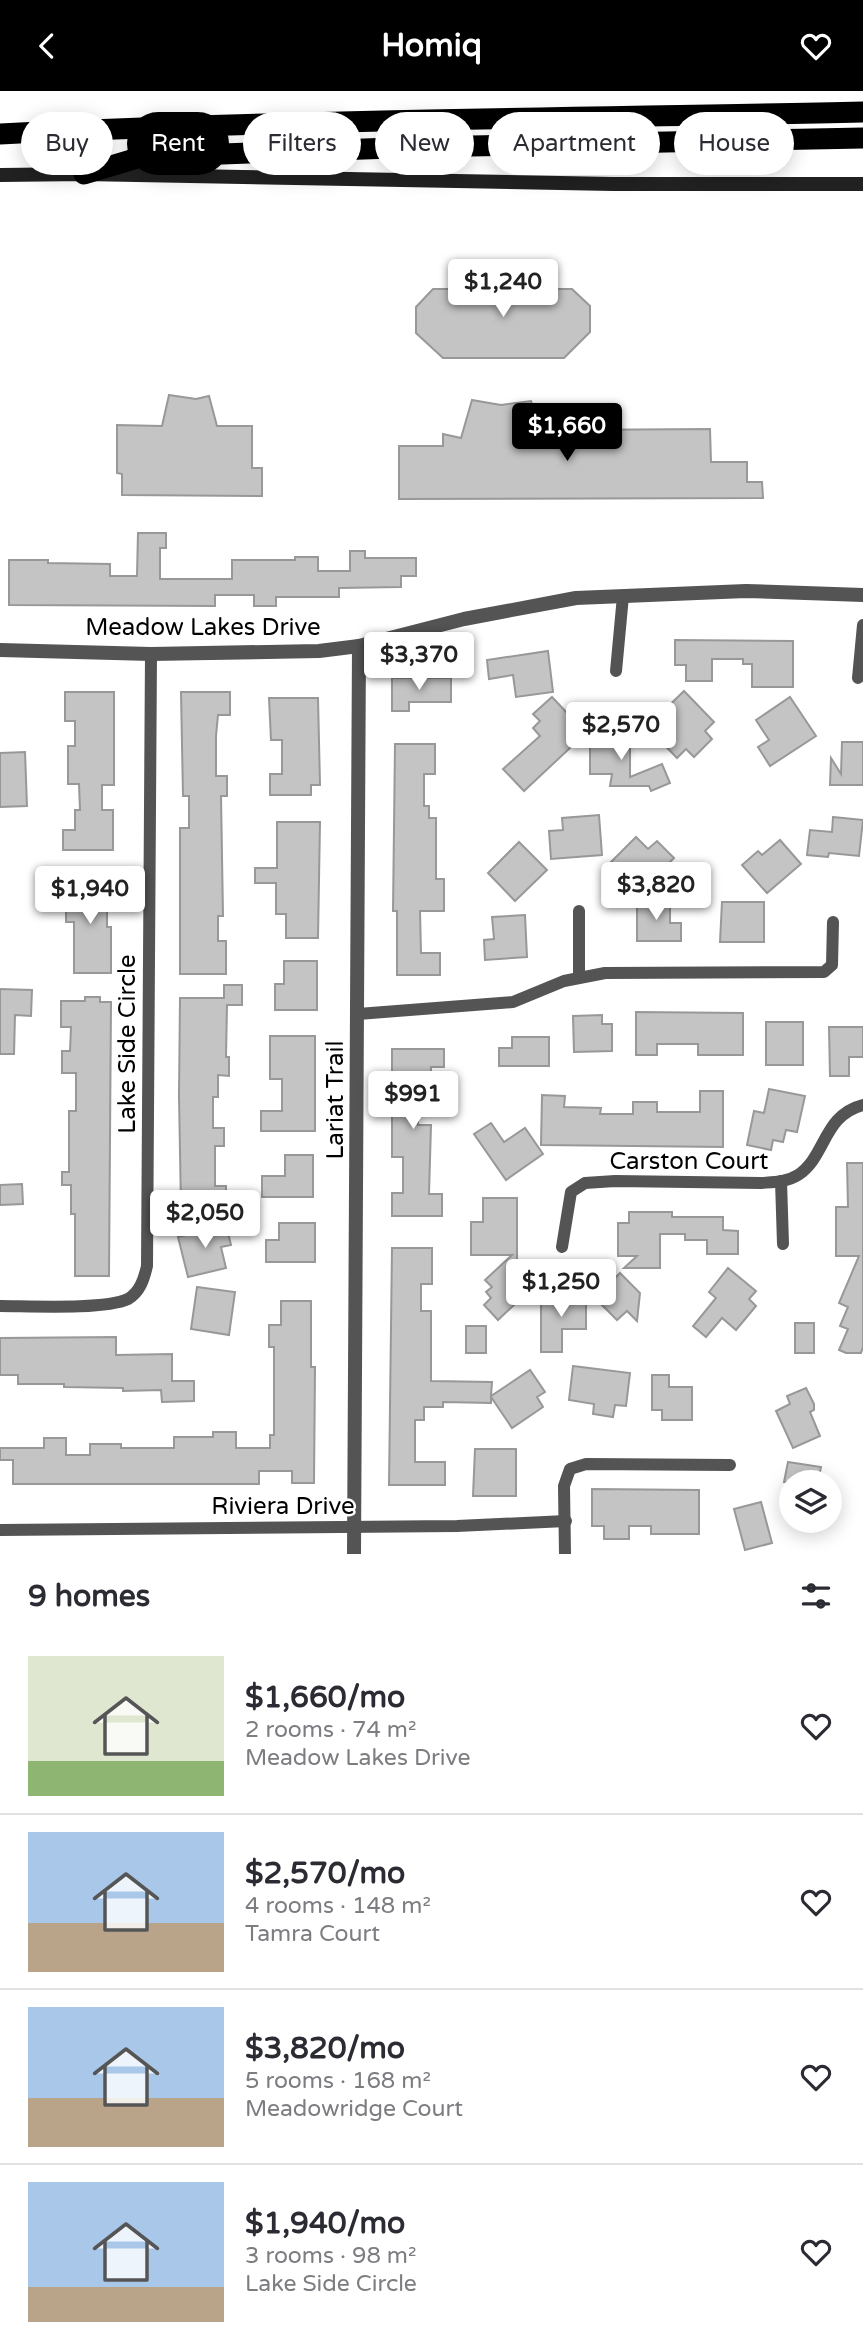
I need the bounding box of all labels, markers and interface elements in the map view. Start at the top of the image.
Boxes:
icon: back [28,27,66,65]
text: Homiq [381,27,482,65]
icon: heart [797,27,835,65]
chip: Buy [21,112,113,175]
chip: Rent [127,112,229,175]
chip: Filters [243,112,361,175]
chip: New [375,112,474,175]
chip: Apartment [488,112,660,175]
chip: House [674,112,794,175]
pin: $1,240 [446,259,560,319]
text: $1,240 [464,268,542,296]
pin: $1,660 [510,403,624,463]
text: $1,660 [528,412,606,440]
street label: Meadow Lakes Drive [85,613,321,642]
pin: $3,370 [362,633,476,692]
text: $3,370 [380,641,458,669]
pin: $2,570 [564,703,678,762]
text: $2,570 [582,711,660,739]
pin: $3,820 [599,863,713,922]
pin: $1,940 [33,867,147,926]
text: $3,820 [617,871,695,899]
text: $1,940 [51,875,129,903]
street label: Lake Side Circle [113,954,142,1134]
street label: Lariat Trail [321,1041,350,1159]
pin: $991 [372,1072,454,1131]
text: $991 [384,1080,442,1108]
street label: Carston Court [609,1147,769,1176]
pin: $2,050 [148,1191,262,1250]
text: $2,050 [166,1199,244,1227]
pin: $1,250 [504,1259,618,1319]
text: $1,250 [522,1268,600,1296]
map controls [779,1470,842,1533]
button: layers [779,1470,842,1533]
street label: Riviera Drive [211,1492,355,1521]
icon: filters [797,1577,835,1615]
text: 9 homes [28,1578,150,1615]
text: $1,660/mo [245,1679,405,1716]
icon: home [84,1684,168,1768]
icon: heart [797,1707,835,1745]
text: 2 rooms · 74 m² [245,1716,416,1744]
text: Meadow Lakes Drive [245,1744,471,1772]
text: $2,570/mo [245,1855,405,1892]
icon: home [84,1860,168,1944]
icon: heart [797,1883,835,1921]
text: 4 rooms · 148 m² [245,1892,431,1920]
text: Tamra Court [245,1920,380,1948]
text: $3,820/mo [245,2030,405,2067]
icon: home [84,2035,168,2119]
icon: heart [797,2058,835,2096]
text: 5 rooms · 168 m² [245,2067,431,2095]
text: Meadowridge Court [245,2095,463,2123]
text: $1,940/mo [245,2205,405,2242]
icon: home [84,2210,168,2294]
icon: heart [797,2233,835,2271]
text: 3 rooms · 98 m² [245,2242,416,2270]
text: Lake Side Circle [245,2270,417,2298]

